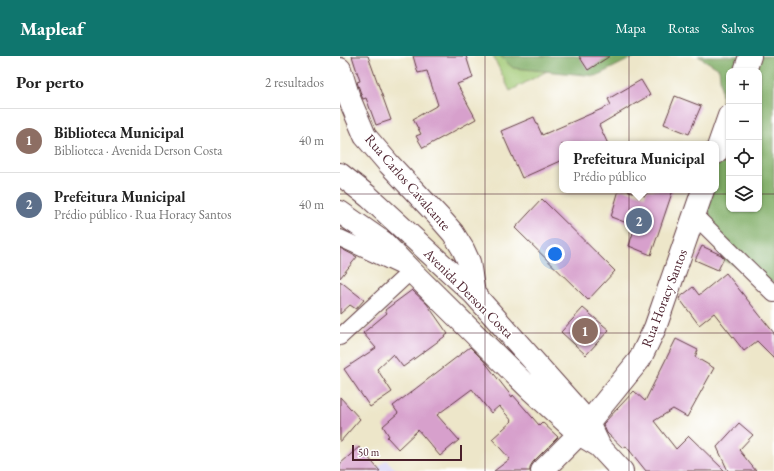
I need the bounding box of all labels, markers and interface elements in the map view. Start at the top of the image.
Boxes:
text: Mapleaf [20,16,84,41]
text: Mapa [615,19,646,37]
text: Rotas [668,19,699,37]
text: Salvos [721,19,754,37]
map controls [726,68,762,212]
button: + [726,68,762,104]
text: Por perto [16,71,84,93]
text: 2 resultados [265,74,324,91]
button: − [726,104,762,140]
text: Biblioteca Municipal [54,123,184,142]
street label: Rua Carlos Cavalcante [361,130,455,234]
text: 1 [26,132,32,149]
text: 40 m [299,132,324,149]
button: locate [726,140,762,176]
popup [559,141,719,193]
text: Biblioteca · Avenida Derson Costa [54,142,223,159]
text: Prefeitura Municipal [573,149,705,168]
text: Prédio público [573,168,646,185]
button: layers [726,176,762,212]
text: Prefeitura Municipal [54,187,186,206]
text: 2 [26,196,32,213]
text: 40 m [299,196,324,213]
text: Prédio público · Rua Horacy Santos [54,206,231,223]
pin: 2 [626,206,652,236]
street label: Avenida Derson Costa [420,244,518,342]
your location [545,244,565,264]
street label: Rua Horacy Santos [637,246,691,350]
pin: 1 [572,316,598,346]
scale bar [352,443,462,462]
text: 50 m [358,445,379,459]

